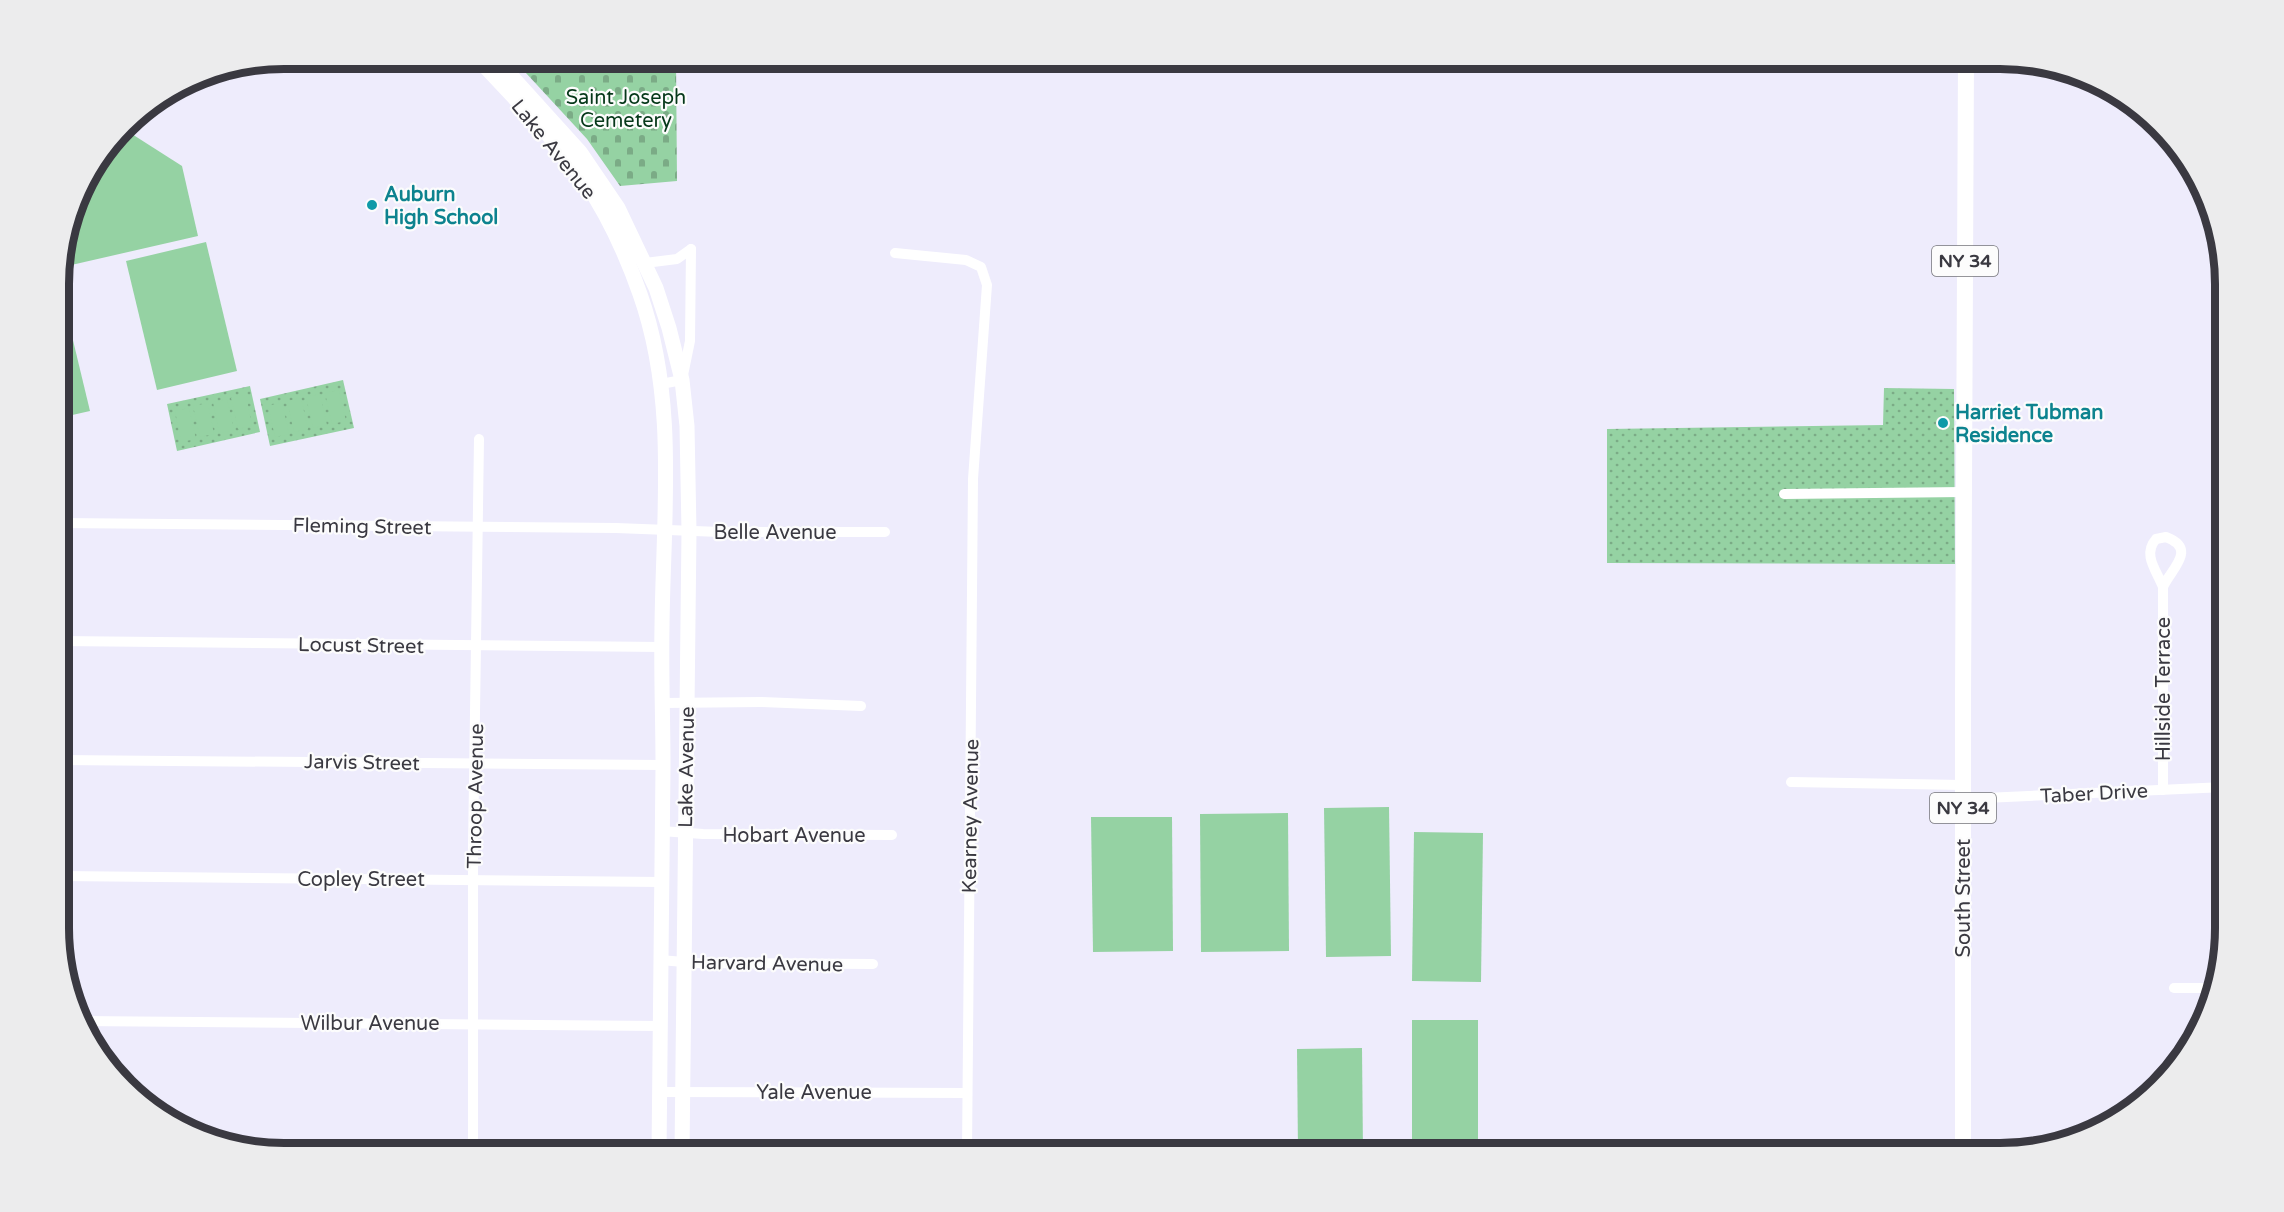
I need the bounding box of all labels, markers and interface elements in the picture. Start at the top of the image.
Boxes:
park label: Saint Joseph Cemetery [566,86,686,133]
street label: Lake Avenue [506,95,601,204]
place label: Auburn High School [384,183,498,230]
marker: Auburn High School [365,198,379,212]
road number: NY 34 [1932,246,1998,276]
place label: Harriet Tubman Residence [1955,401,2103,448]
marker: Harriet Tubman Residence [1936,416,1950,430]
street label: Fleming Street [292,514,432,540]
street label: Belle Avenue [713,521,837,545]
street label: Hillside Terrace [2152,617,2176,761]
street label: Locust Street [298,633,425,659]
street label: Lake Avenue [674,706,700,828]
street label: Throop Avenue [463,723,489,869]
street label: Kearney Avenue [958,739,984,893]
street label: Jarvis Street [304,750,420,776]
street label: Taber Drive [2040,779,2149,809]
road number: NY 34 [1930,793,1996,823]
street label: Hobart Avenue [723,824,865,848]
street label: South Street [1952,838,1976,957]
street label: Copley Street [297,868,425,892]
street label: Harvard Avenue [691,951,843,977]
street label: Wilbur Avenue [300,1012,440,1036]
street label: Yale Avenue [756,1081,872,1105]

